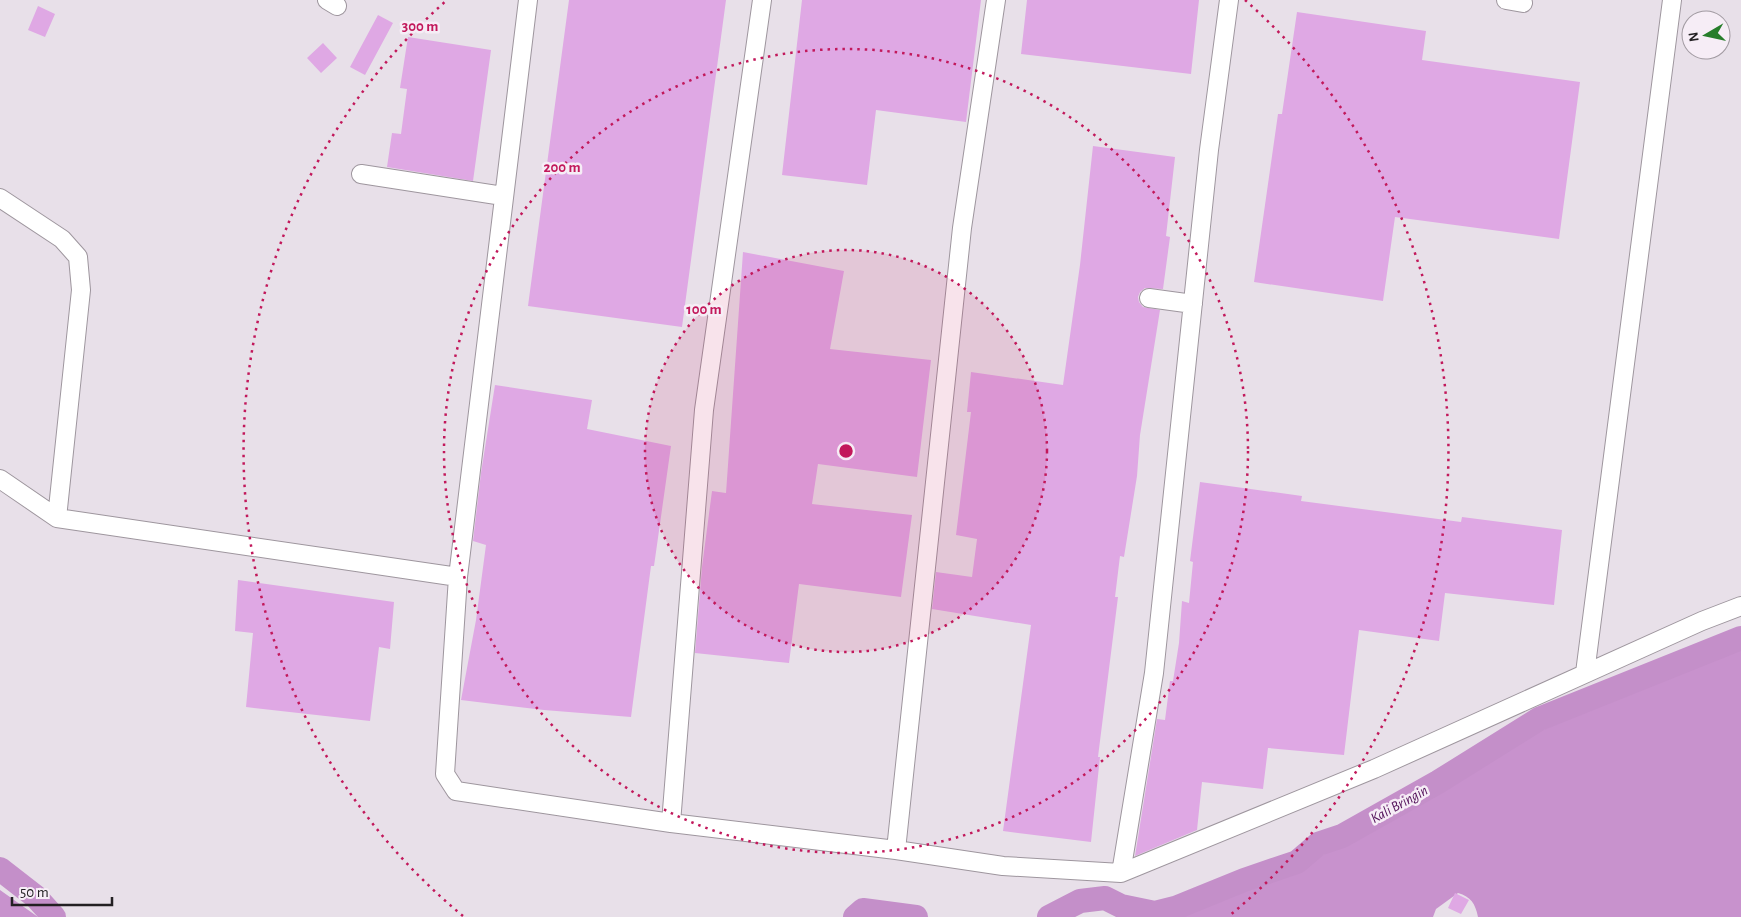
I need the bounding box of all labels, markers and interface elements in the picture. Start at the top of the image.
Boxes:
north arrow [1681,10,1731,60]
text: 300 m [402,19,438,34]
text: N [1686,31,1702,43]
text: 200 m [543,160,581,175]
text: 100 m [686,302,722,317]
centre of rings [837,442,855,460]
water label: Kali Bringin [1368,783,1430,826]
scale bar [12,874,112,906]
text: 50 m [20,885,49,900]

